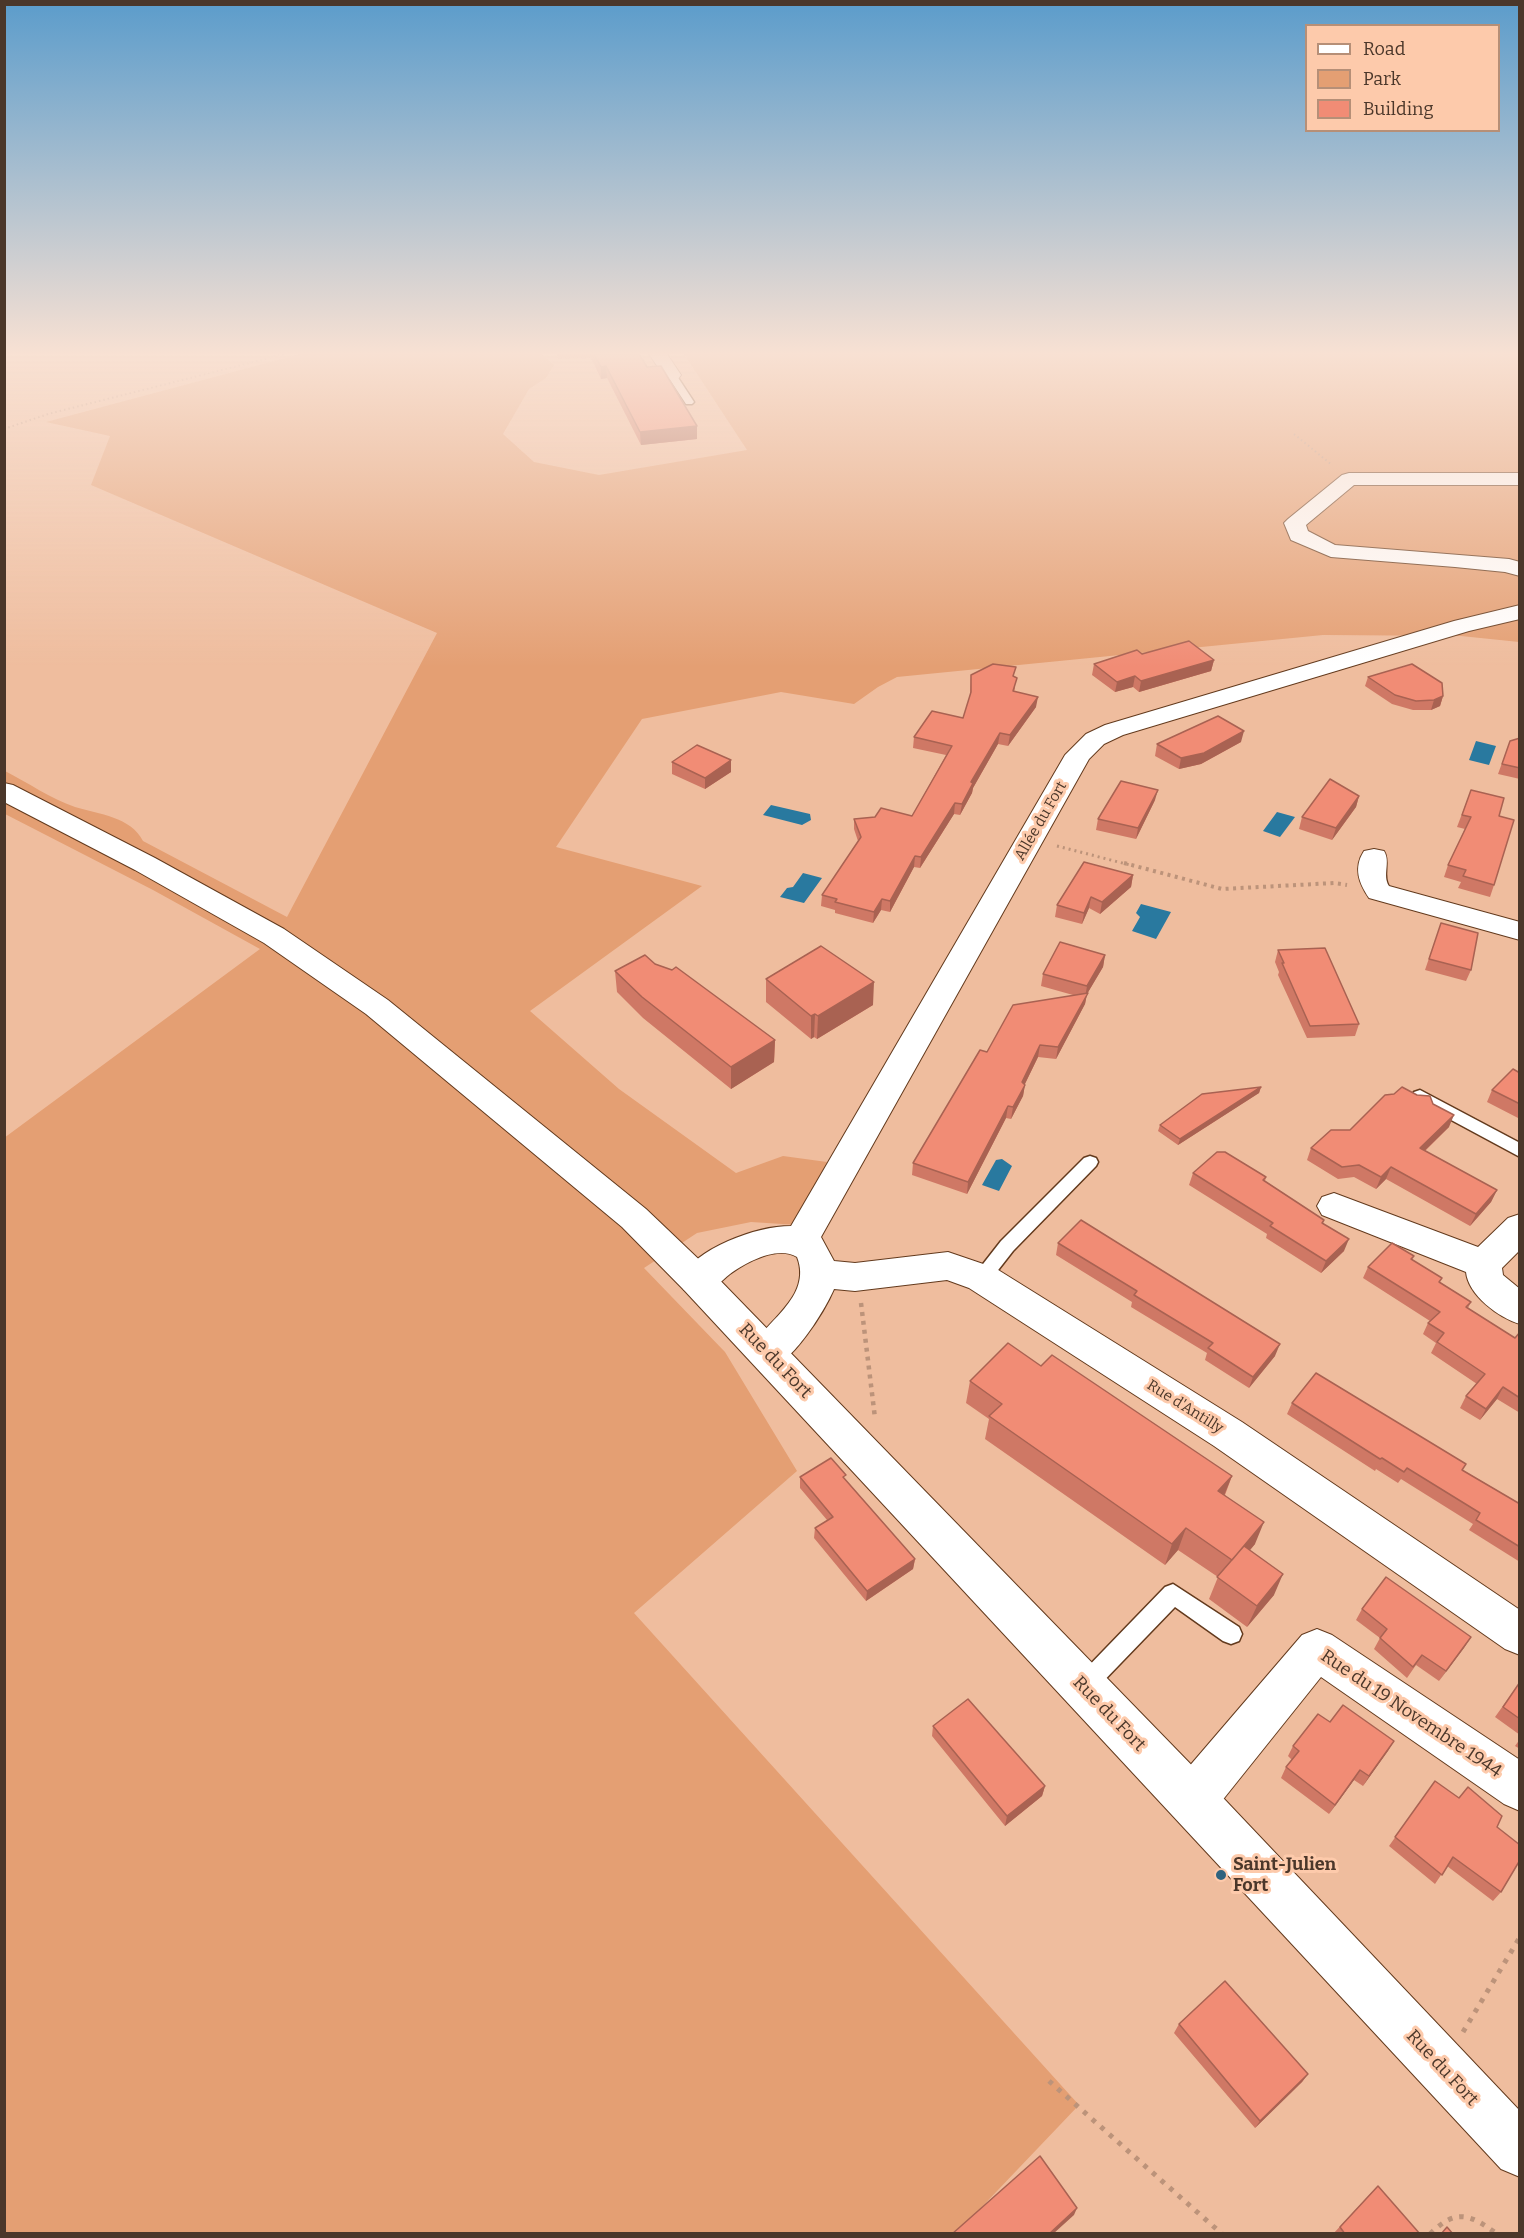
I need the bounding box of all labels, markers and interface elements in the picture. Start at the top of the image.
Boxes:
legend [1305,24,1500,132]
text: Road [1363,38,1405,60]
text: Park [1363,68,1401,90]
text: Building [1363,98,1434,120]
street label: Allée du Fort [1011,778,1071,864]
street label: Rue du Fort [734,1319,816,1403]
street label: Rue d'Antilly [1143,1376,1227,1438]
street label: Rue du 19 Novembre 1944 [1316,1645,1506,1783]
street label: Rue du Fort [1068,1672,1150,1756]
place label: Saint-Julien Fort [1233,1854,1336,1896]
marker: Saint-Julien Fort [1214,1868,1228,1882]
street label: Rue du Fort [1401,2026,1483,2110]

